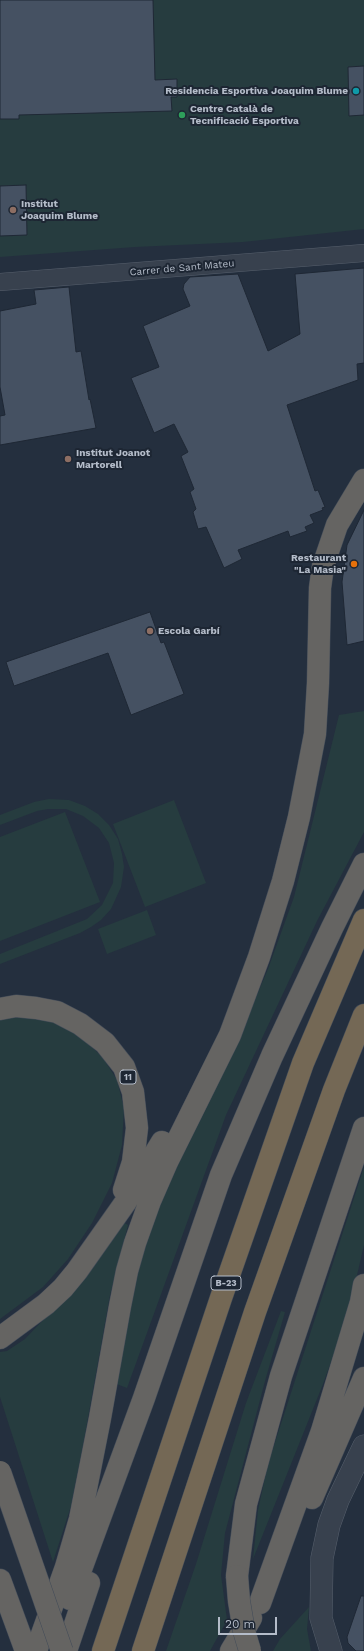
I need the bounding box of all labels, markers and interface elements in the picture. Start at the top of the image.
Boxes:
place label: Residencia Esportiva Joaquim Blume [165,85,348,97]
marker: Residencia Esportiva Joaquim Blume [351,86,361,96]
place label: Centre Català de Tecnificació Esportiva [190,103,299,126]
marker: Centre Català de Tecnificació Esportiva [177,110,187,120]
place label: Institut Joaquim Blume [21,198,98,222]
marker: Institut Joaquim Blume [8,205,18,215]
street label: Carrer de Sant Mateu [129,257,235,279]
place label: Institut Joanot Martorell [76,447,150,470]
marker: Institut Joanot Martorell [63,454,73,464]
place label: Restaurant "La Masia" [291,552,346,576]
marker: Restaurant "La Masia" [349,559,359,569]
place label: Escola Garbí [158,625,220,637]
marker: Escola Garbí [145,626,155,636]
road number: 11 [120,1070,136,1084]
road number: B-23 [211,1276,241,1290]
scale bar [220,1609,279,1635]
text: 20 m [225,1617,255,1631]

